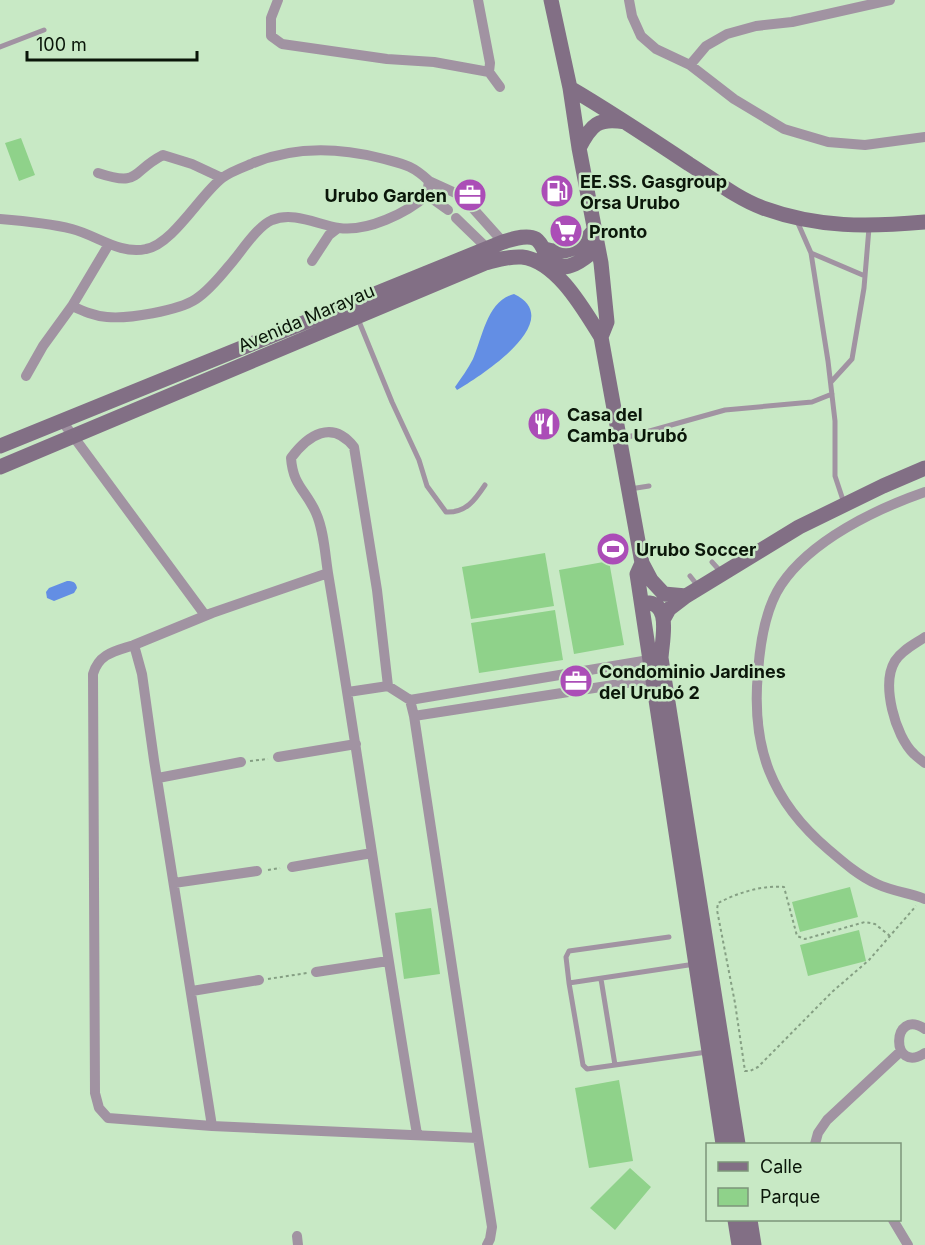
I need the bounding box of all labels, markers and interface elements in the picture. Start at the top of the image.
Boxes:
scale bar [27,24,196,62]
text: 100 m [36,34,87,55]
place label: EE.SS. Gasgroup Orsa Urubo [580,171,727,213]
fuel station icon: EE.SS. Gasgroup Orsa Urubo [539,173,575,209]
office icon: Urubo Garden [452,177,488,213]
place label: Urubo Garden [325,185,447,206]
supermarket icon: Pronto [548,213,584,249]
place label: Pronto [589,221,647,242]
street label: Avenida Marayau [235,280,377,356]
place label: Casa del Camba Urubó [567,404,688,446]
restaurant icon: Casa del Camba Urubó [526,406,562,442]
sports icon: Urubo Soccer [595,531,631,567]
place label: Urubo Soccer [636,539,756,560]
place label: Condominio Jardines del Urubó 2 [599,661,786,703]
office icon: Condominio Jardines del Urubó 2 [558,663,594,699]
legend [706,1143,901,1221]
text: Calle [760,1156,802,1177]
text: Parque [760,1186,820,1207]

